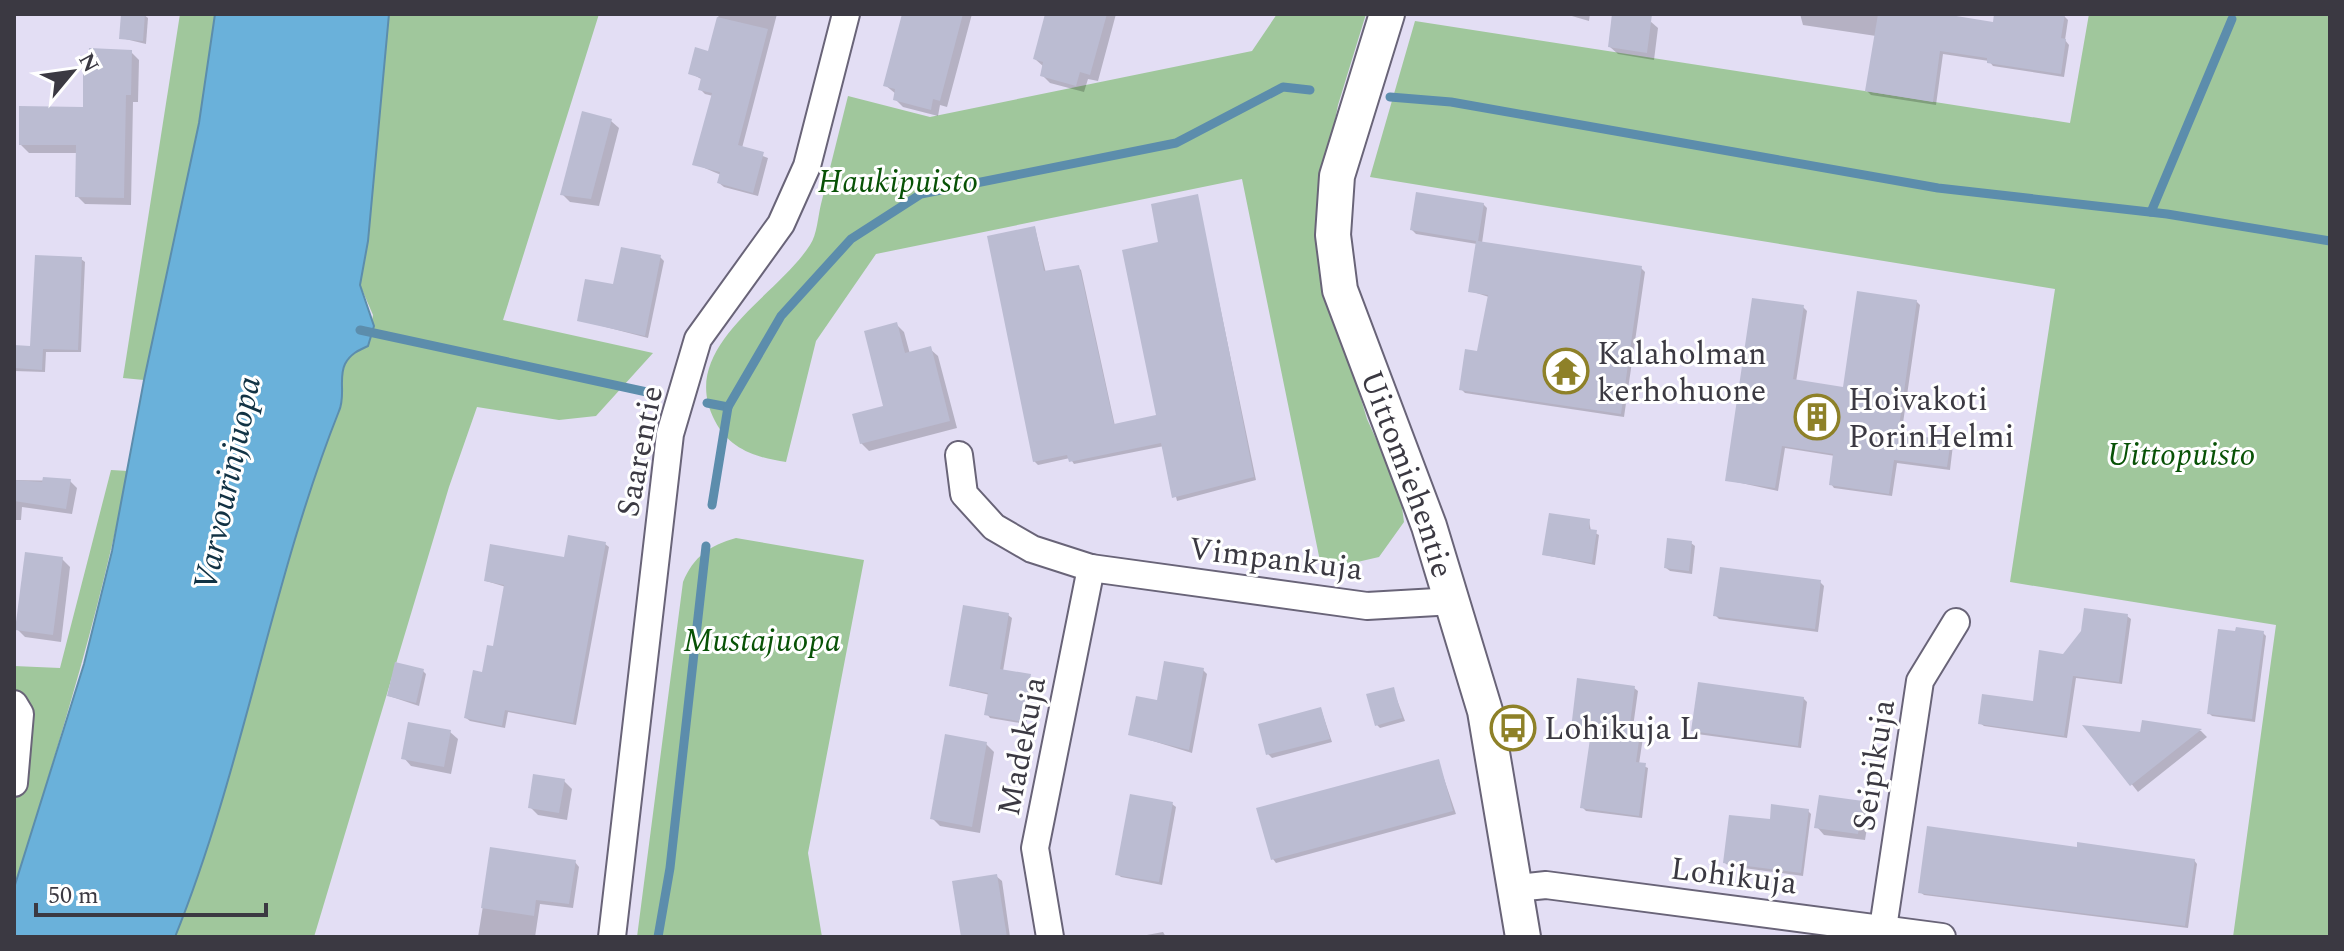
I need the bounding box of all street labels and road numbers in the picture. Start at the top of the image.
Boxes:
street label: Uittomiehentie [1346,363,1466,584]
street label: Saarentie [604,382,677,521]
street label: Vimpankuja [1186,525,1366,595]
street label: Madekuja [985,672,1060,820]
street label: Seipikuja [1840,696,1909,834]
street label: Lohikuja [1668,844,1800,909]

